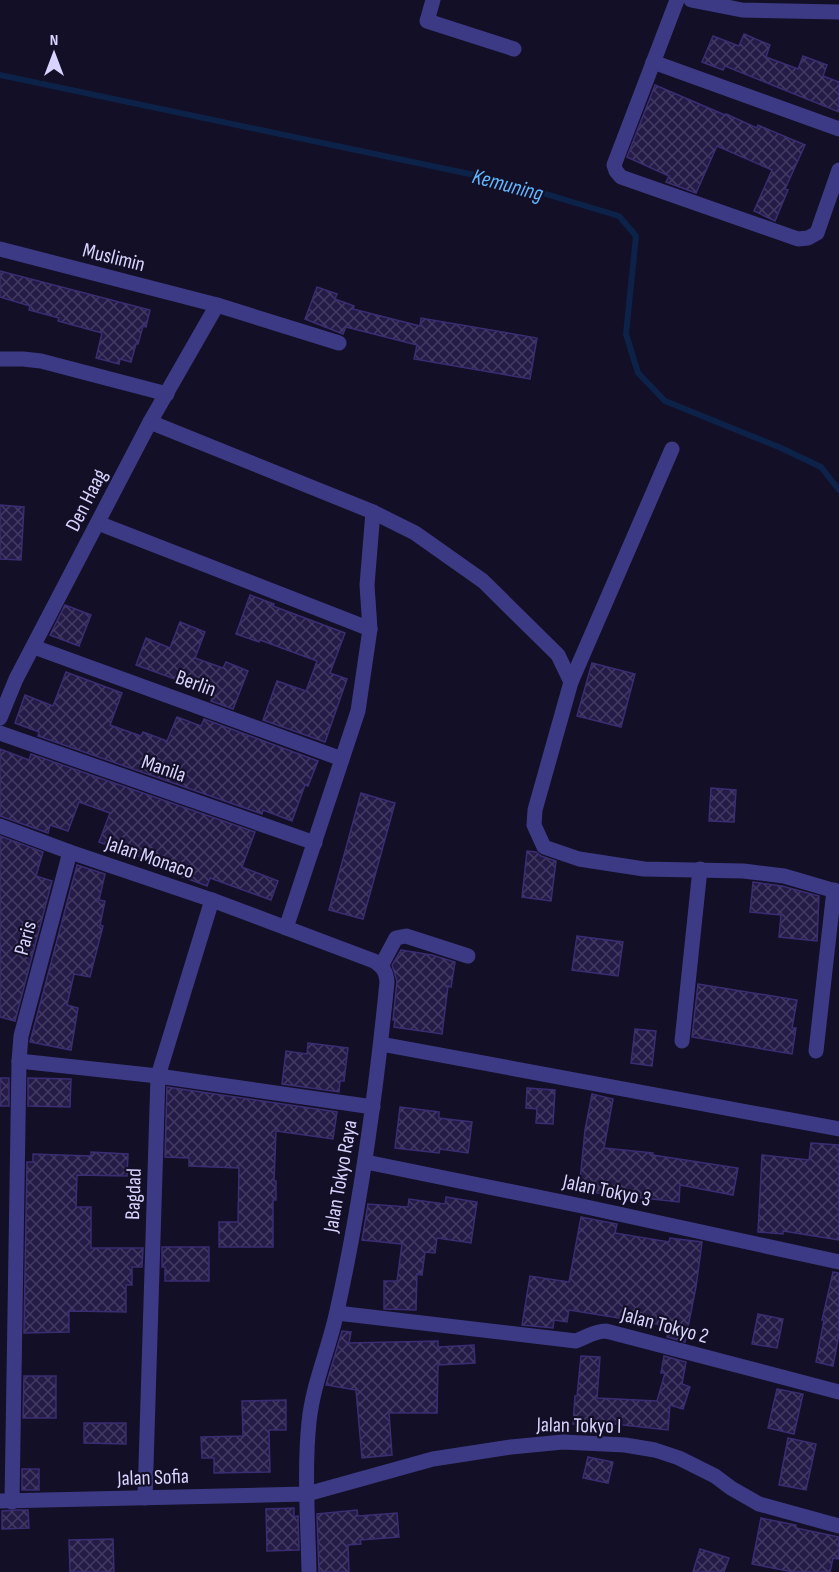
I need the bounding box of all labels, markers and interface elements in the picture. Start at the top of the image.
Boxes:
north arrow [24,24,84,84]
text: N [50,31,58,50]
water label: Kemuning [469,163,546,208]
street label: Muslimin [80,238,148,277]
street label: Den Haag [60,465,113,535]
street label: Berlin [172,665,219,702]
street label: Manila [138,749,189,788]
street label: Jalan Monaco [101,830,197,884]
street label: Paris [9,918,42,958]
street label: Jalan Tokyo Raya [318,1118,363,1235]
street label: Bagdad [120,1168,147,1220]
street label: Jalan Tokyo 3 [560,1169,653,1212]
street label: Jalan Tokyo 2 [618,1302,711,1349]
street label: Jalan Tokyo I [535,1412,622,1439]
street label: Jalan Sofia [116,1464,189,1491]

